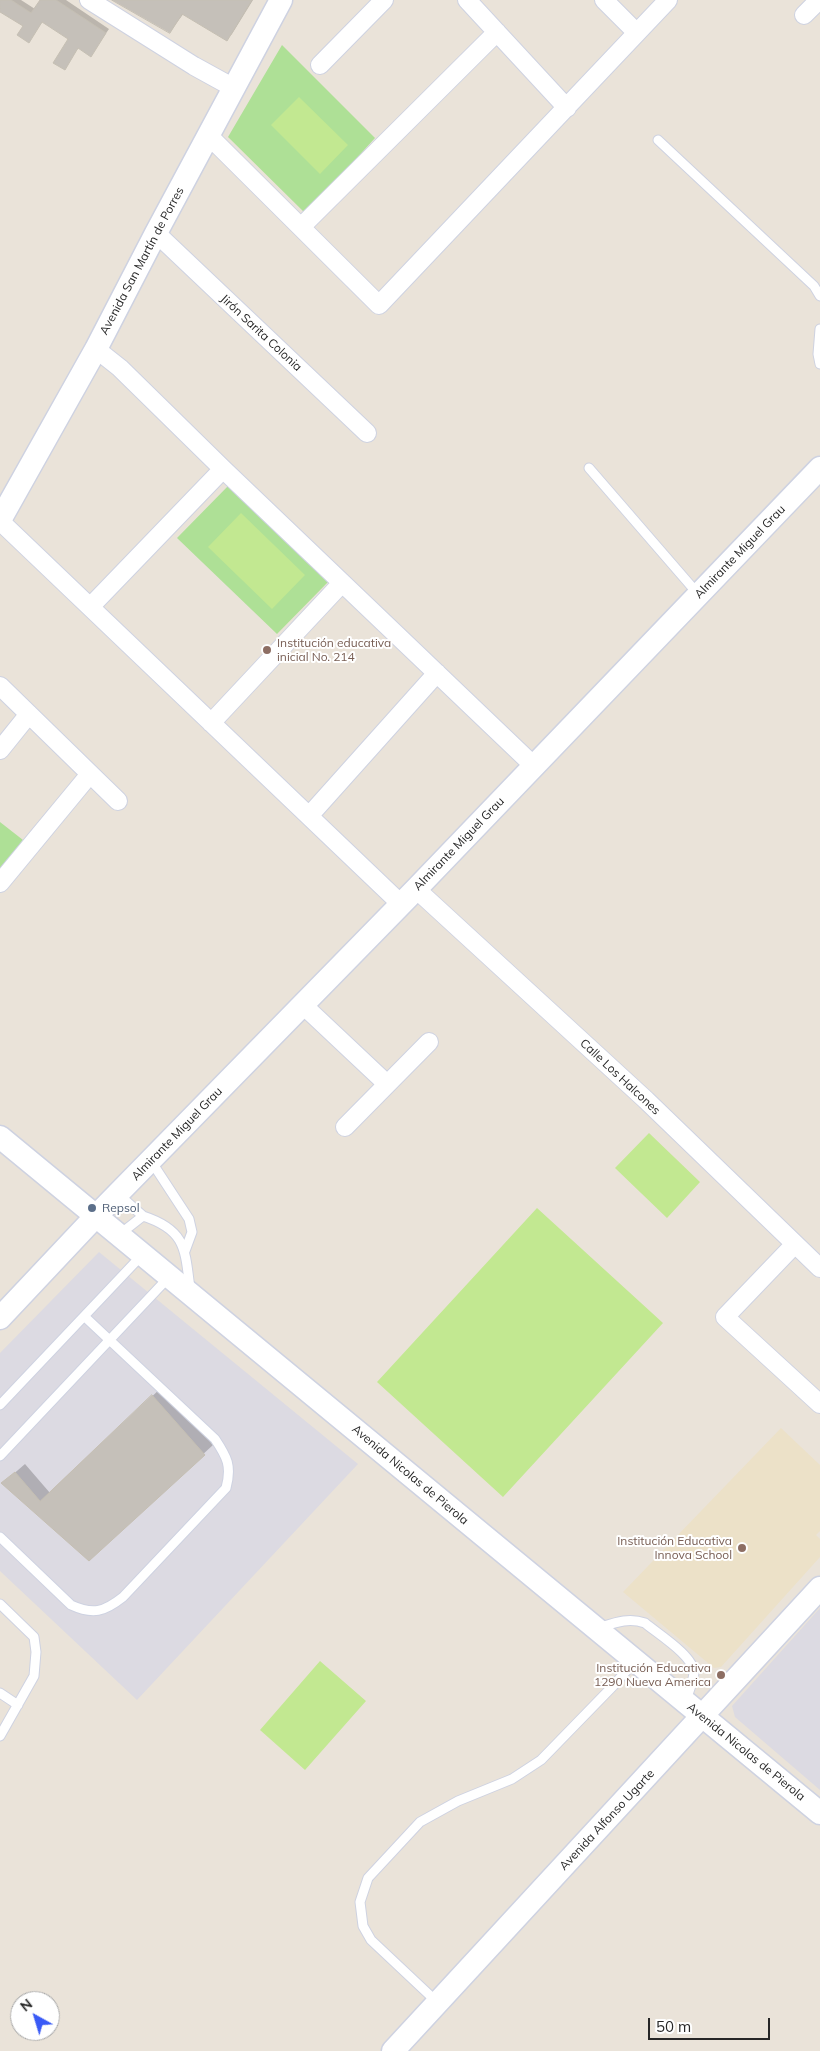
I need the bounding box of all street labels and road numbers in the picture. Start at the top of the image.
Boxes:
street label: Avenida San Martín de Porres [97,185,187,337]
street label: Jirón Sarita Colonia [217,292,305,374]
street label: Almirante Miguel Grau [692,502,788,602]
street label: Almirante Miguel Grau [411,794,507,894]
street label: Calle Los Halcones [577,1036,663,1118]
street label: Almirante Miguel Grau [129,1084,225,1184]
street label: Avenida Nicolas de Pierola [349,1422,471,1528]
street label: Avenida Nicolas de Pierola [684,1700,808,1804]
street label: Avenida Alfonso Ugarte [556,1767,658,1873]

